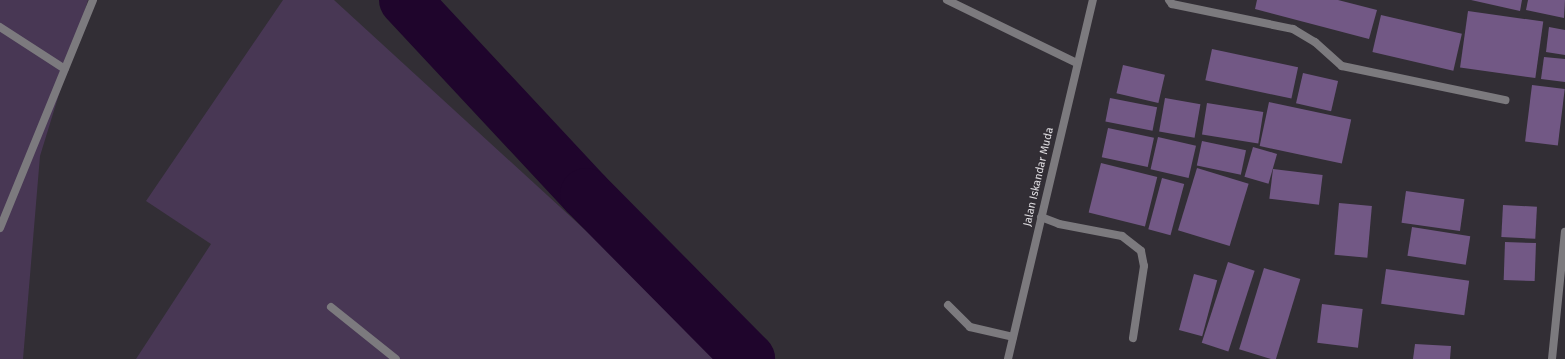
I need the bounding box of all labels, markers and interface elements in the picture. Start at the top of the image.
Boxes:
street label: Jalan Iskandar Muda [1021,126,1057,228]

